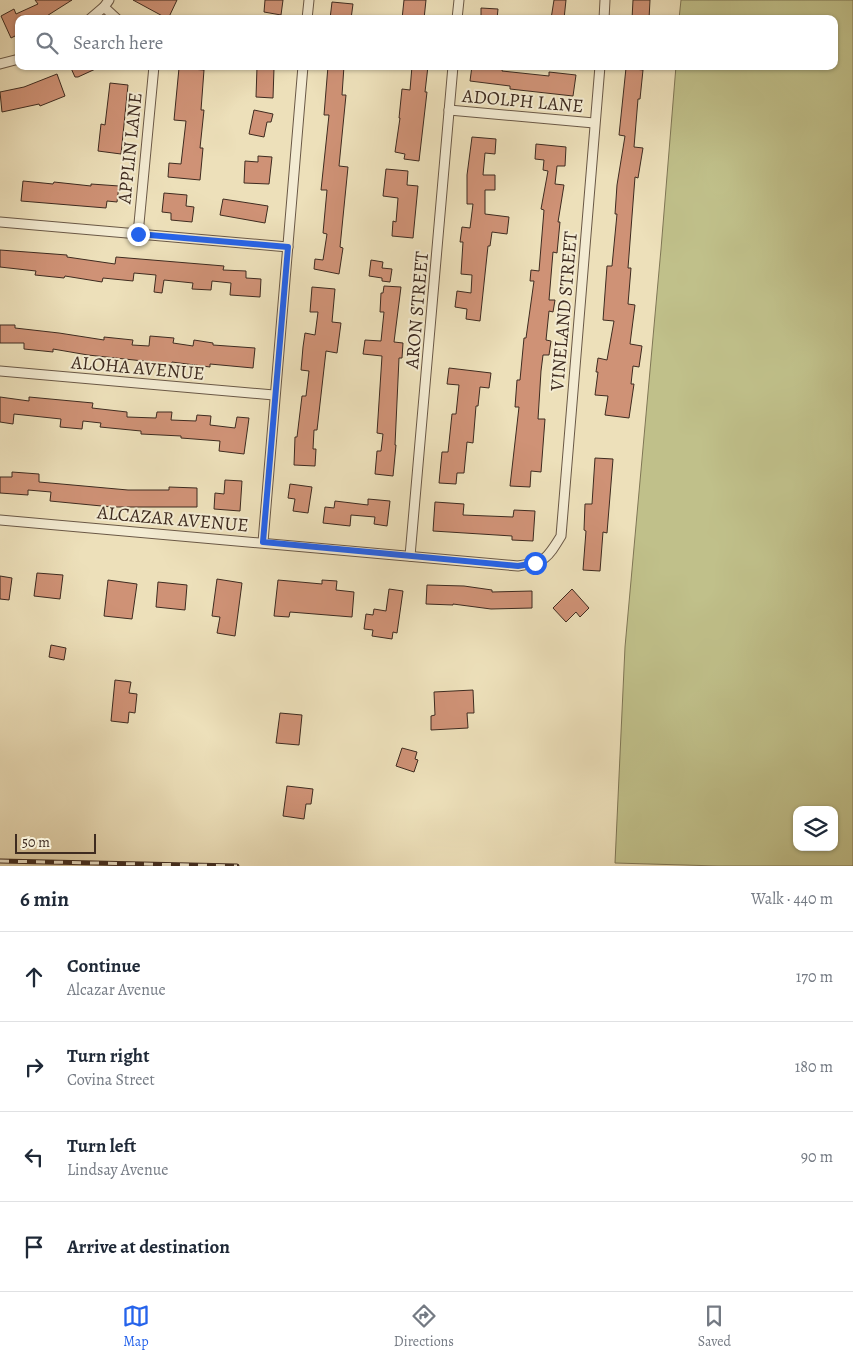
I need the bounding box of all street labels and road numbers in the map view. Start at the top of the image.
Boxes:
street label: ADOLPH LANE [460,83,585,119]
street label: APPLIN LANE [111,91,149,206]
street label: VINELAND STREET [544,230,584,393]
street label: ARON STREET [399,250,435,371]
street label: ALOHA AVENUE [69,349,206,387]
street label: ALCAZAR AVENUE [95,499,250,539]

